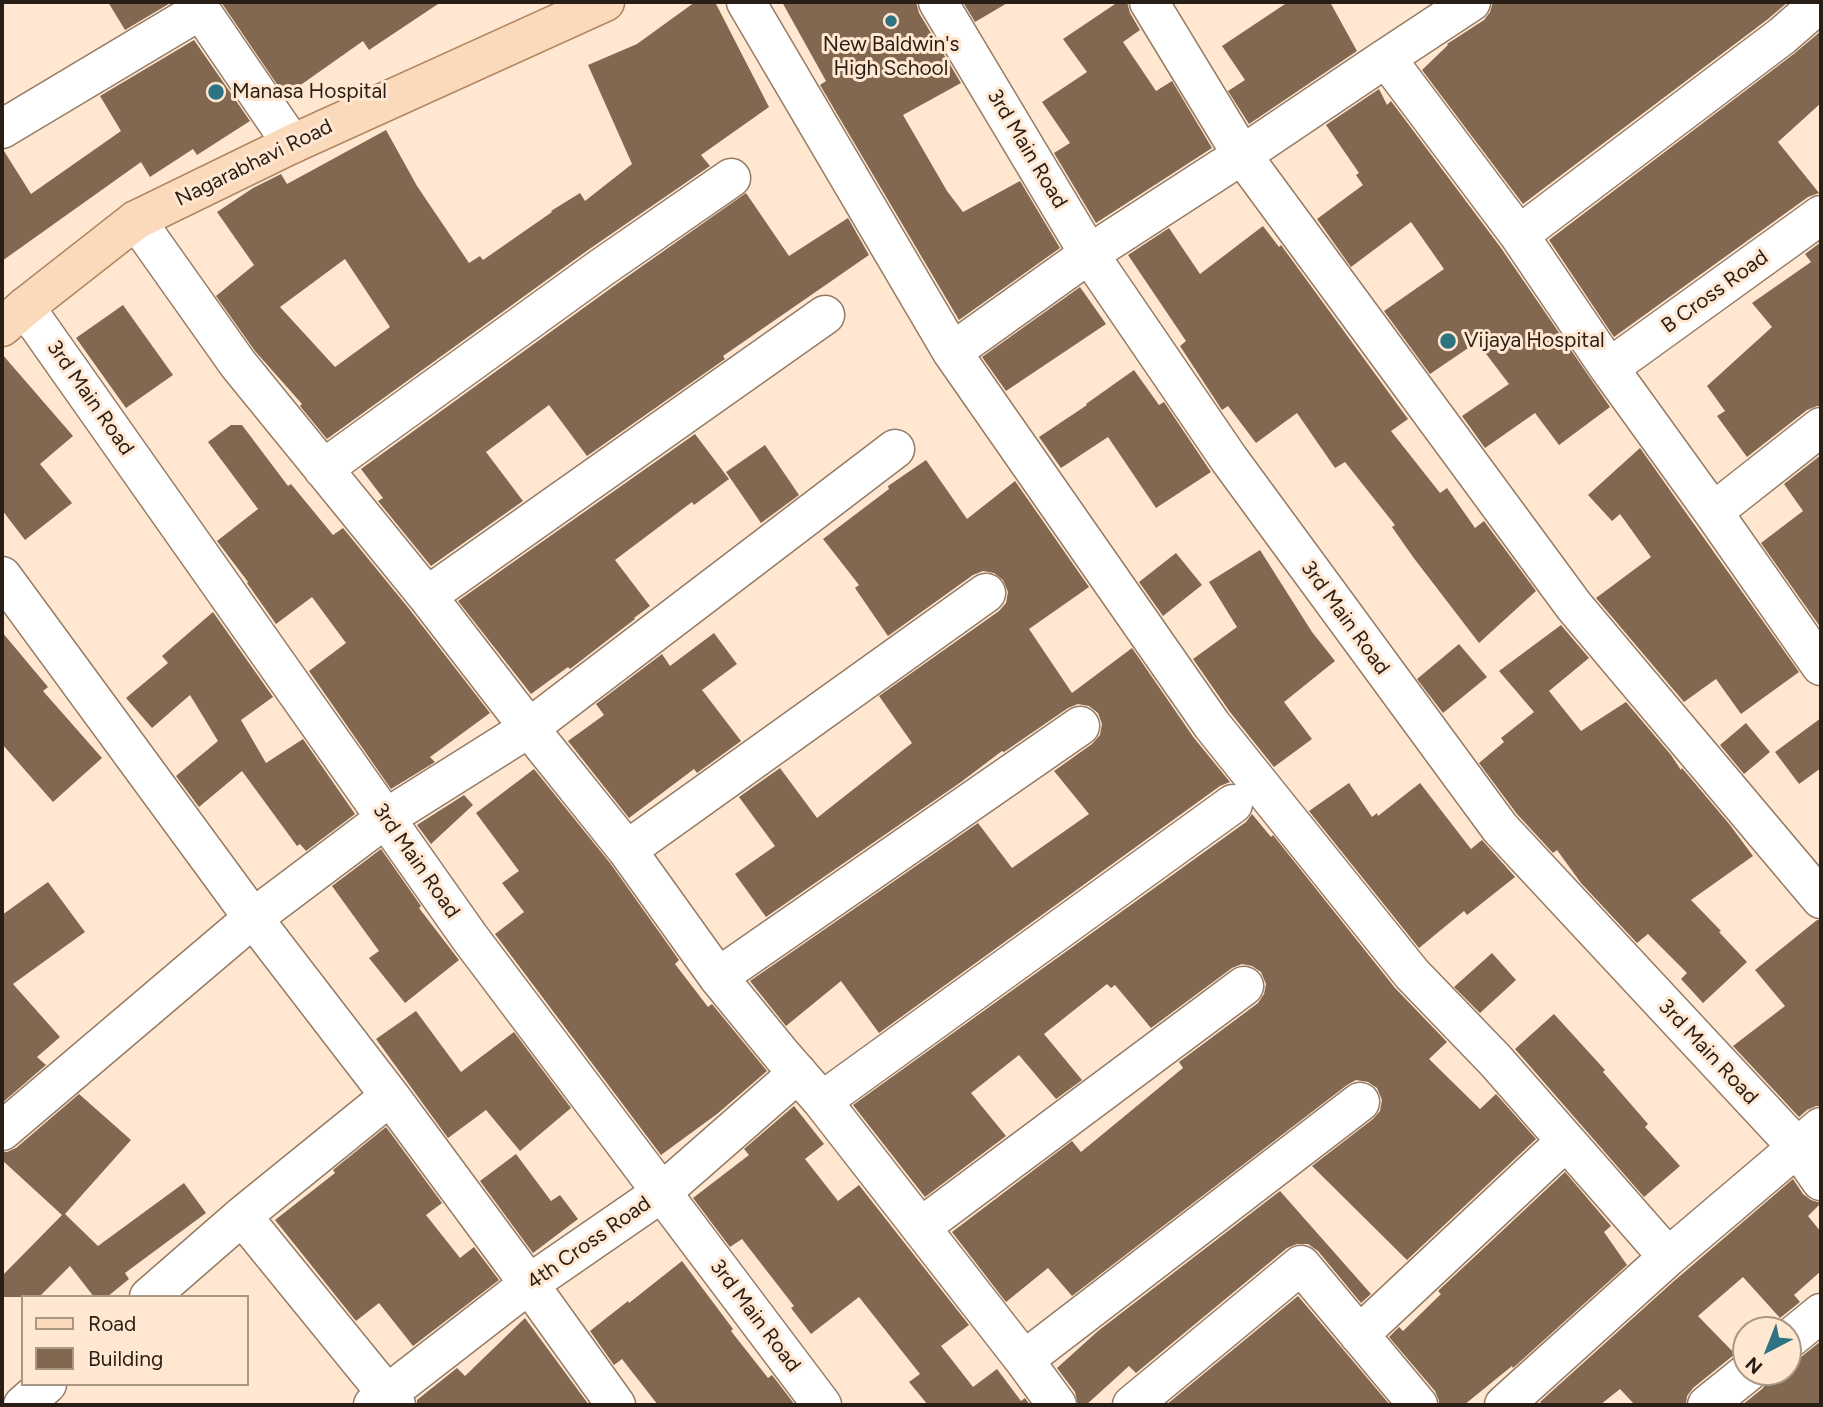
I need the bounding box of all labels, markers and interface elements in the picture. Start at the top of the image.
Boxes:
marker: New Baldwin's High School [883,13,899,29]
place label: New Baldwin's High School [823,32,959,82]
place label: Manasa Hospital [232,79,387,105]
marker: Manasa Hospital [206,82,226,102]
street label: 3rd Main Road [982,85,1072,213]
street label: Nagarabhavi Road [171,114,337,212]
street label: B Cross Road [1657,245,1773,339]
place label: Vijaya Hospital [1464,328,1605,354]
marker: Vijaya Hospital [1438,331,1458,351]
street label: 3rd Main Road [41,336,139,460]
street label: 3rd Main Road [1295,556,1395,680]
street label: 3rd Main Road [367,799,465,923]
street label: 3rd Main Road [1653,994,1763,1110]
street label: 4th Cross Road [522,1191,656,1295]
street label: 3rd Main Road [704,1255,806,1377]
legend [21,1295,248,1386]
text: Road [88,1311,136,1336]
north arrow [1732,1316,1802,1386]
text: Building [88,1346,163,1371]
text: N [1741,1352,1767,1379]

